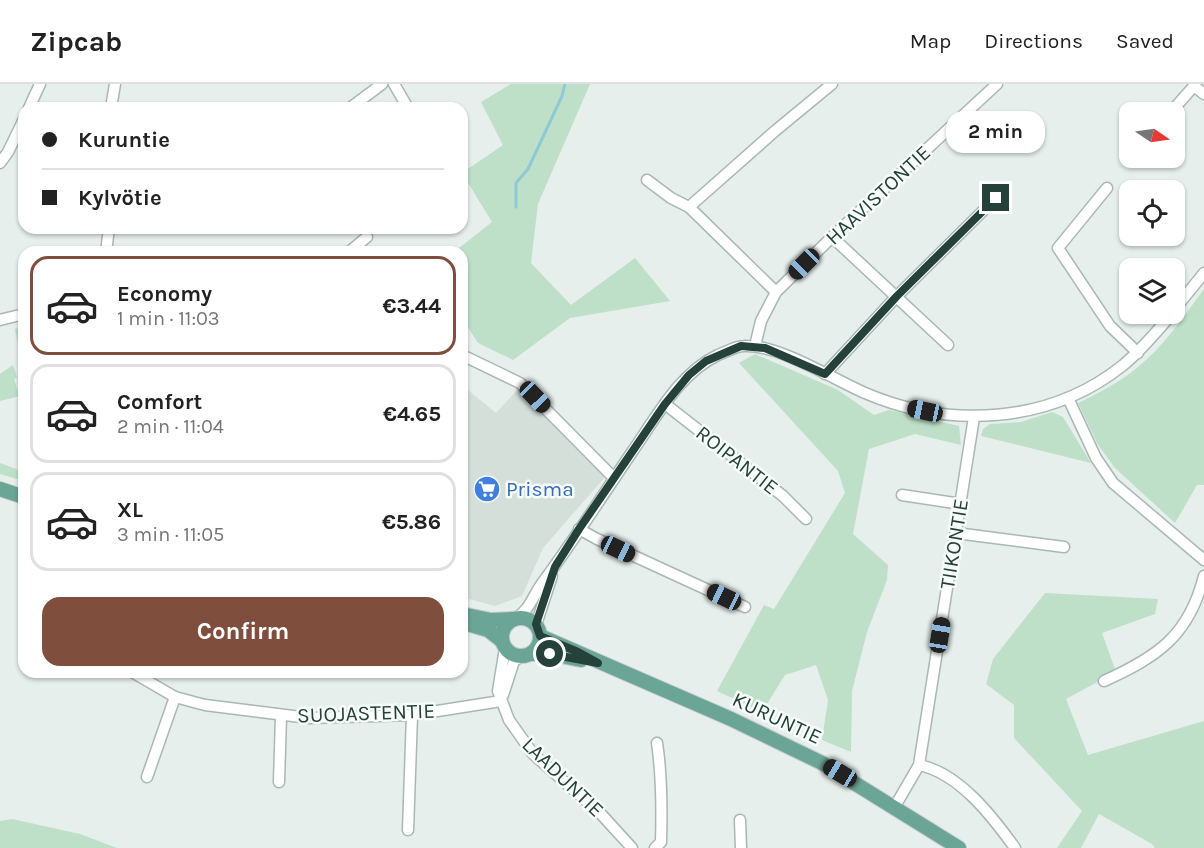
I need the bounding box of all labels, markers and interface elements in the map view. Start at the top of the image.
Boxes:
text: Zipcab [30,25,122,58]
text: Map [910,29,951,53]
text: Directions [984,29,1083,53]
text: Saved [1116,29,1174,53]
north arrow [1119,102,1185,168]
map controls [1119,102,1185,324]
callout: 2 min [946,111,1046,153]
text: 2 min [968,120,1023,143]
text: Kuruntie [78,127,170,153]
street label: HAAVISTONTIE [821,140,935,250]
button: locate [1119,180,1185,246]
route end [982,184,1009,211]
text: Kylvötie [78,185,162,211]
car [785,245,823,283]
button: layers [1119,258,1185,324]
icon: car [45,279,99,333]
text: Economy [117,281,212,307]
text: €3.44 [382,293,441,319]
text: 1 min · 11:03 [117,307,220,330]
car [516,378,554,416]
icon: car [45,387,99,441]
text: Comfort [117,389,202,415]
car [906,398,944,424]
text: €4.65 [383,401,441,427]
text: 2 min · 11:04 [117,415,224,438]
street label: ROIPANTIE [691,420,783,500]
supermarket icon: Prisma [472,474,502,504]
place label: Prisma [506,477,574,501]
icon: car [45,495,99,549]
text: XL [117,497,143,523]
street label: TIIKONTIE [935,497,973,591]
text: €5.86 [382,509,441,535]
text: 3 min · 11:05 [117,523,224,546]
car [598,533,638,565]
car [704,581,744,613]
button: Confirm [42,597,444,666]
car [928,616,952,654]
route start [536,640,563,667]
street label: KURUNTIE [729,687,825,749]
street label: SUOJASTENTIE [297,699,435,727]
street label: LAADUNTIE [517,732,609,822]
car [820,756,860,790]

